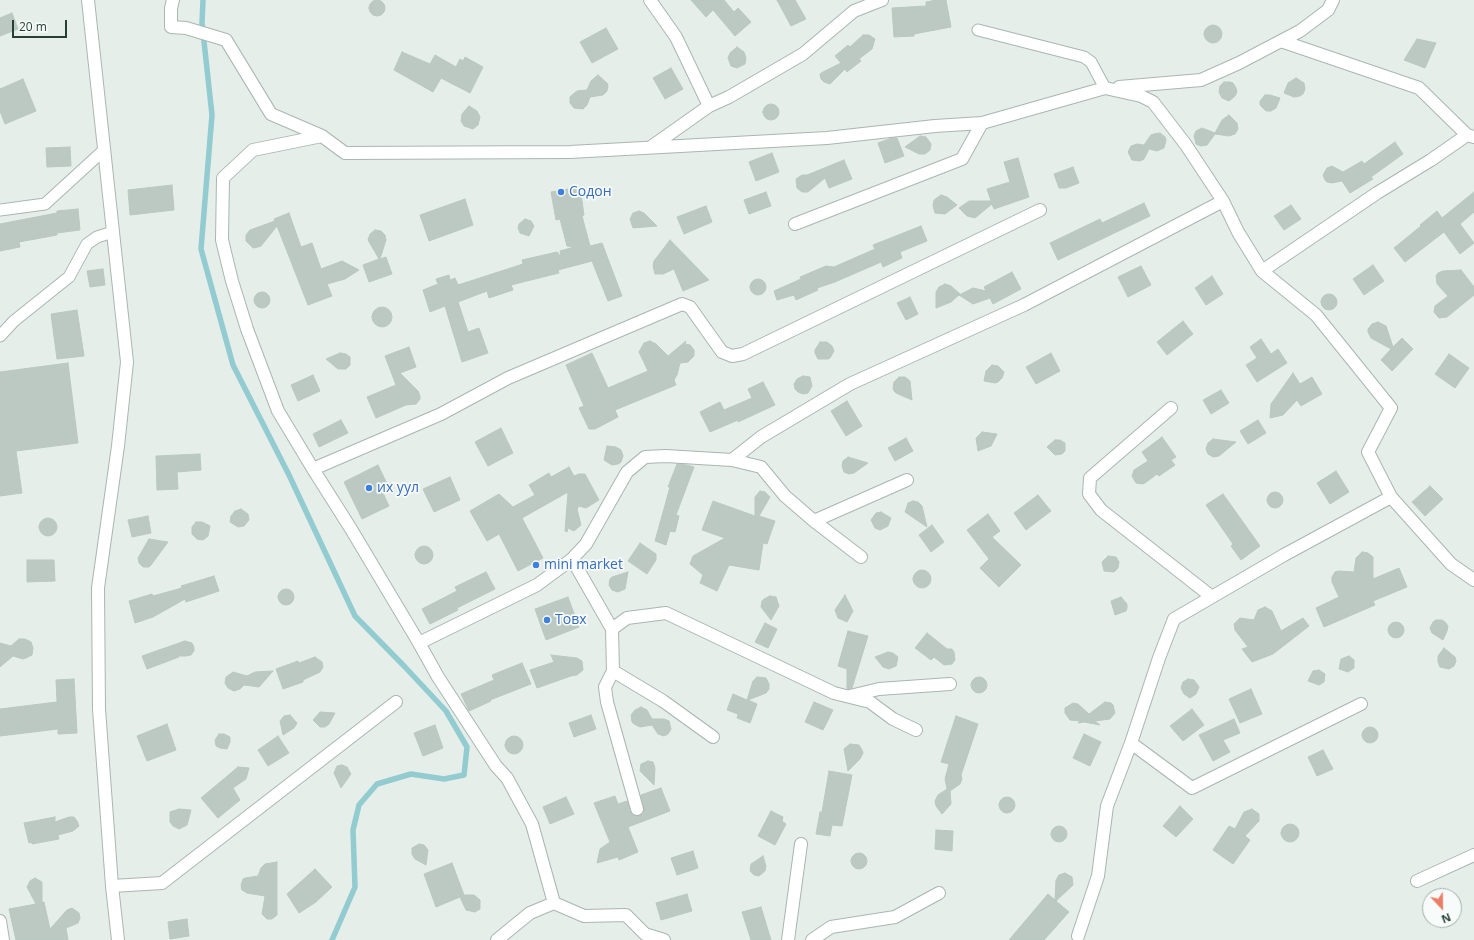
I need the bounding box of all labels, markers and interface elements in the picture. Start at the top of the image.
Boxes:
scale bar [14,12,69,38]
text: 20 m [19,18,47,35]
place label: Содон [569,184,612,200]
marker: Содон [556,187,566,197]
place label: их уул [377,480,419,496]
marker: их уул [364,483,374,493]
place label: mini market [544,557,623,573]
marker: mini market [531,560,541,570]
place label: Товх [555,612,586,628]
marker: Товх [542,615,552,625]
north arrow [1422,888,1462,928]
text: N [1439,910,1453,927]

